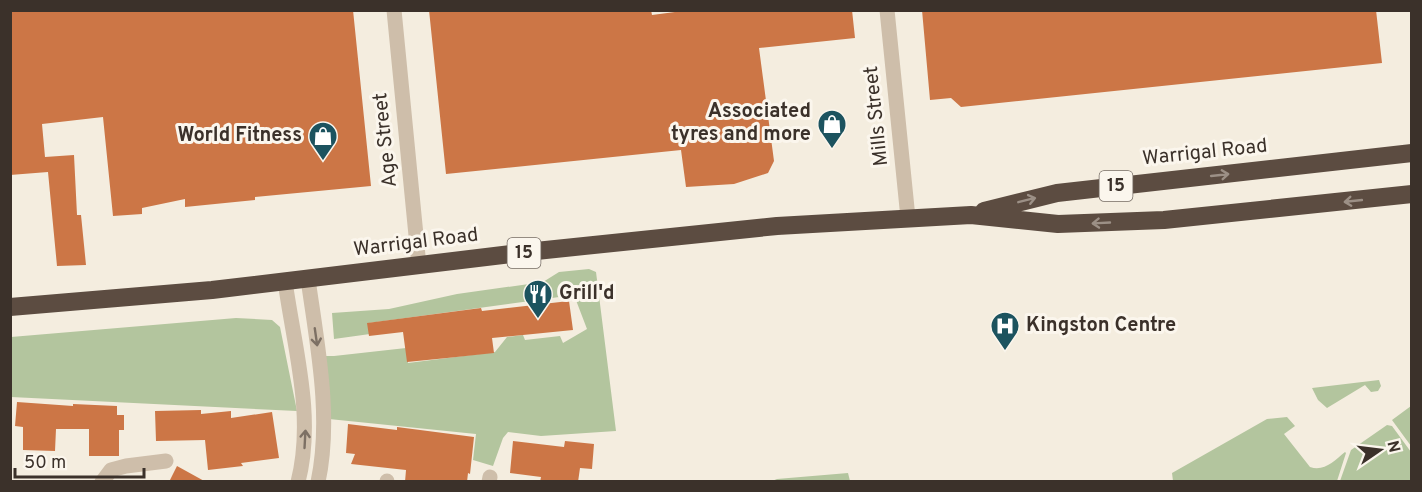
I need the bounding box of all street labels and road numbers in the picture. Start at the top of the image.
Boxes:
street label: Mills Street [859,65,895,167]
street label: Age Street [368,91,404,189]
street label: Warrigal Road [1141,134,1269,172]
road number: 15 [1100,171,1132,201]
street label: Warrigal Road [352,222,480,264]
road number: 15 [508,238,540,268]

